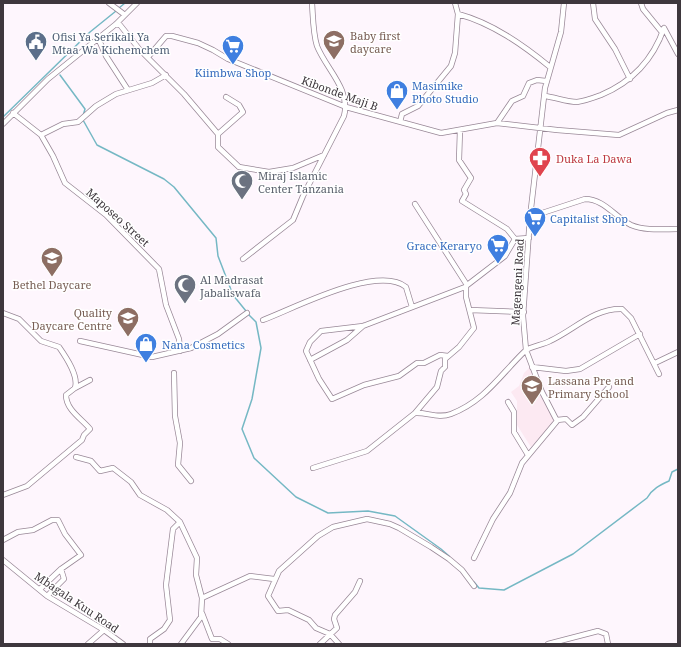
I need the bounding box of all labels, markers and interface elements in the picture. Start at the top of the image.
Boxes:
school or university icon: Baby first daycare [321,28,347,61]
place label: Baby first daycare [350,28,400,56]
public building icon: Ofisi Ya Serikali Ya Mtaa Wa Kichemchem [23,29,49,62]
place label: Ofisi Ya Serikali Ya Mtaa Wa Kichemchem [52,29,170,57]
supermarket icon: Kiimbwa Shop [220,33,246,66]
place label: Kiimbwa Shop [195,65,271,80]
street label: Kibonde Maji B [300,72,380,114]
shop icon: Masimike Photo Studio [384,78,410,111]
place label: Masimike Photo Studio [412,78,479,106]
pharmacy icon: Duka La Dawa [527,145,553,178]
place label: Duka La Dawa [556,151,632,166]
mosque icon: Miraj Islamic Center Tanzania [229,168,255,201]
place label: Miraj Islamic Center Tanzania [258,168,344,196]
street label: Maposeo Street [83,185,153,250]
supermarket icon: Capitalist Shop [522,205,548,238]
place label: Capitalist Shop [550,211,628,226]
supermarket icon: Grace Keraryo [485,232,511,265]
place label: Grace Keraryo [407,238,482,253]
street label: Magengeni Road [507,238,527,326]
school or university icon: Bethel Daycare [39,245,65,278]
mosque icon: Al Madrasat Jabaliswafa [172,272,198,305]
place label: Al Madrasat Jabaliswafa [199,272,264,300]
place label: Bethel Daycare [13,277,92,292]
place label: Quality Daycare Centre [32,305,113,333]
school or university icon: Quality Daycare Centre [115,305,141,338]
shop icon: Nana Cosmetics [133,331,159,364]
place label: Nana Cosmetics [162,337,245,352]
school or university icon: Lassana Pre and Primary School [519,373,545,406]
place label: Lassana Pre and Primary School [548,373,634,401]
street label: Mbagala Kuu Road [32,568,122,636]

